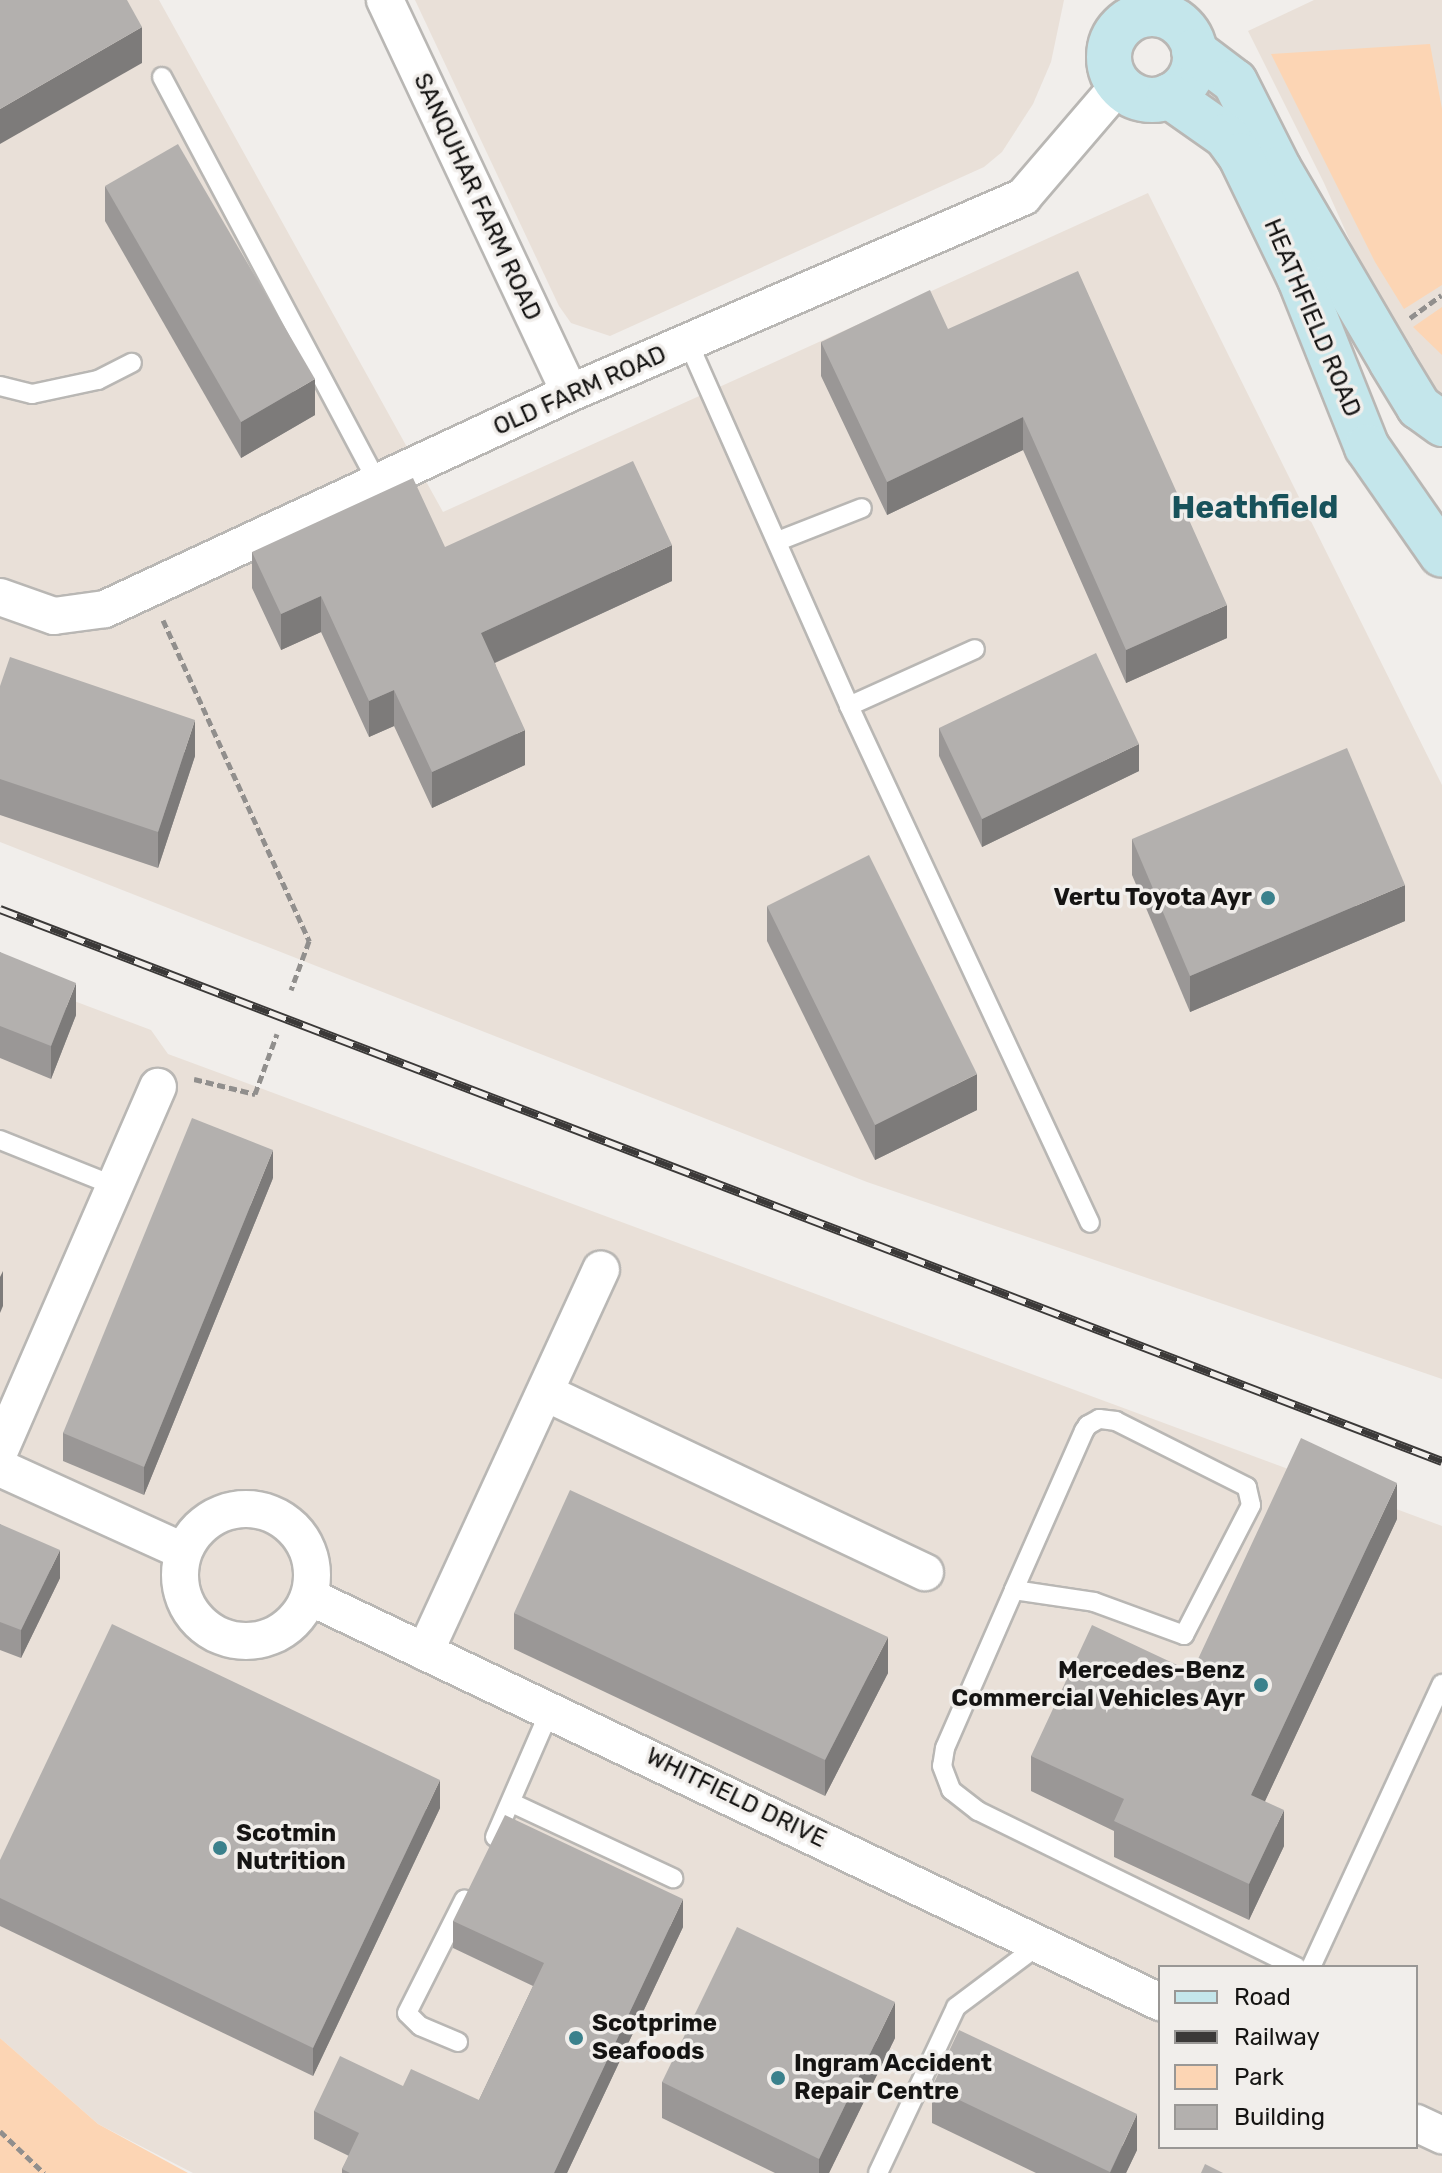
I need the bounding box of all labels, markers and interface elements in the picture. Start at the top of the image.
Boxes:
street label: SANQUHAR FARM ROAD [407,69,547,325]
street label: HEATHFIELD ROAD [1257,215,1367,421]
street label: OLD FARM ROAD [489,340,671,442]
district label: Heathfield [1171,488,1339,526]
place label: Vertu Toyota Ayr [1052,884,1252,912]
marker: Vertu Toyota Ayr [1259,889,1277,907]
place label: Mercedes-Benz Commercial Vehicles Ayr [950,1657,1245,1713]
marker: Mercedes-Benz Commercial Vehicles Ayr [1252,1676,1270,1694]
street label: WHITFIELD DRIVE [641,1742,831,1854]
place label: Scotmin Nutrition [236,1820,346,1876]
marker: Scotmin Nutrition [211,1839,229,1857]
legend [1158,1965,1418,2149]
text: Road [1234,1983,1291,2011]
place label: Scotprime Seafoods [592,2010,717,2066]
text: Railway [1234,2023,1320,2051]
marker: Scotprime Seafoods [567,2029,585,2047]
place label: Ingram Accident Repair Centre [794,2050,992,2106]
text: Park [1234,2063,1284,2091]
marker: Ingram Accident Repair Centre [769,2069,787,2087]
text: Building [1234,2103,1325,2131]

